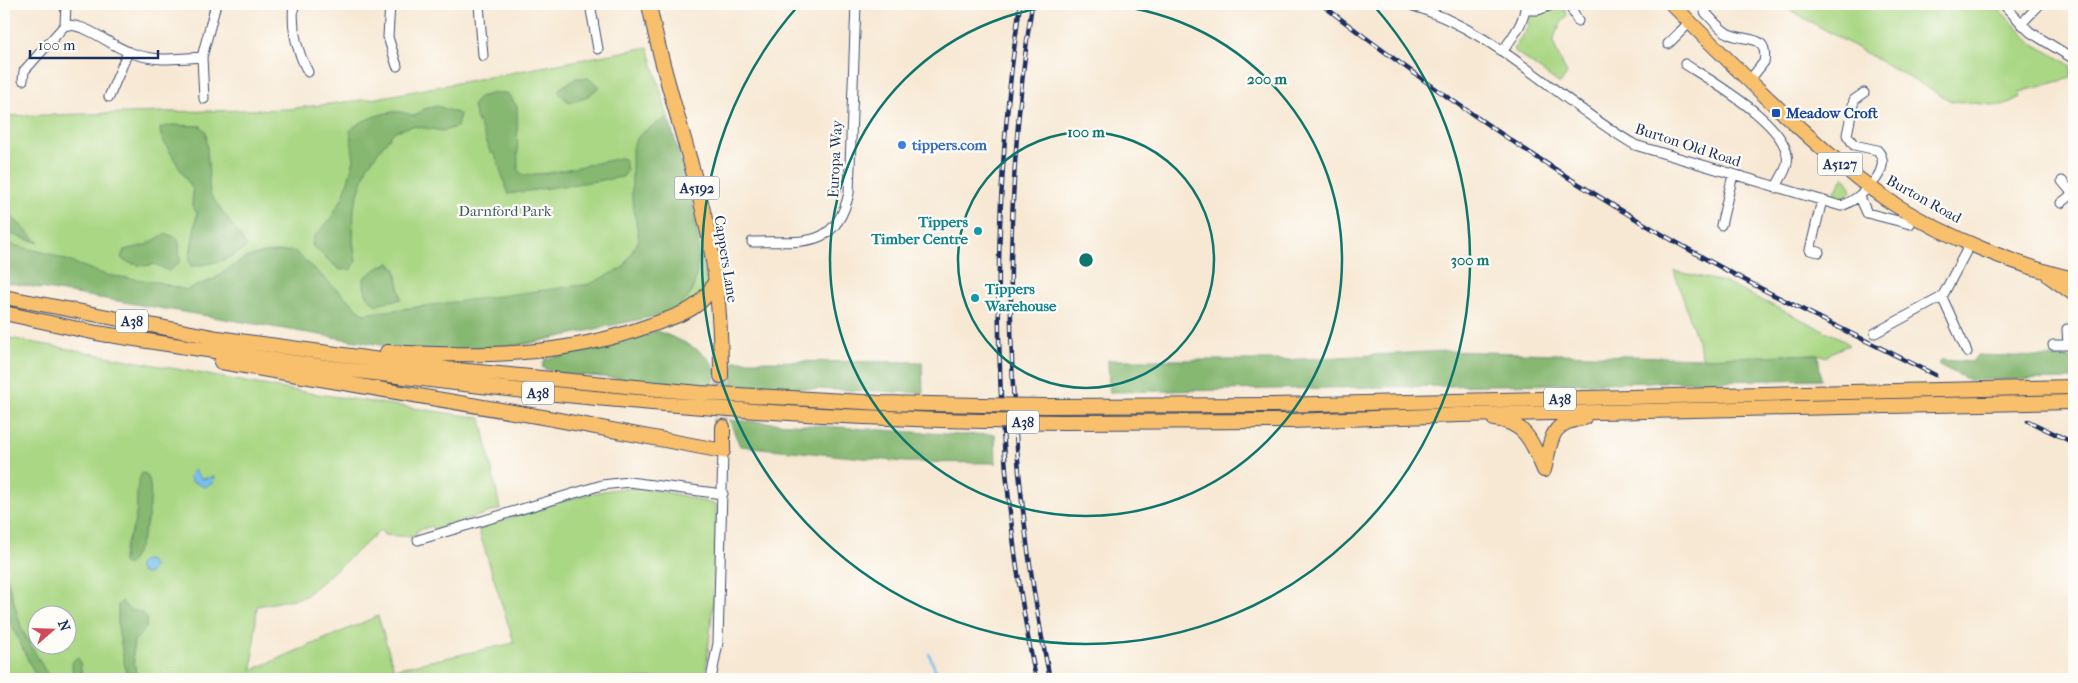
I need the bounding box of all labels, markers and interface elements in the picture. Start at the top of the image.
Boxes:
scale bar [30,28,158,60]
text: 100 m [38,36,76,54]
text: 200 m [1247,70,1287,88]
place label: Meadow Croft [1785,104,1879,122]
marker: Meadow Croft [1770,107,1782,119]
street label: Europa Way [824,118,846,199]
street label: Burton Old Road [1633,119,1744,171]
text: 100 m [1067,123,1105,141]
place label: tippers.com [911,136,987,154]
marker: tippers.com [896,139,908,151]
road number: A5127 [1818,152,1862,175]
street label: Burton Road [1883,171,1965,227]
road number: A5192 [674,177,720,200]
park label: Darnford Park [458,202,552,220]
place label: Tippers Timber Centre [870,213,969,248]
street label: Cappers Lane [710,214,742,304]
marker: Tippers Timber Centre [972,225,984,237]
centre of rings [1077,251,1095,269]
text: 300 m [1451,251,1490,269]
place label: Tippers Warehouse [984,280,1057,315]
marker: Tippers Warehouse [969,292,981,304]
road number: A38 [116,310,148,332]
road number: A38 [522,382,554,404]
road number: A38 [1544,388,1576,410]
road number: A38 [1007,411,1039,434]
north arrow [28,606,78,656]
text: N [54,618,74,634]

